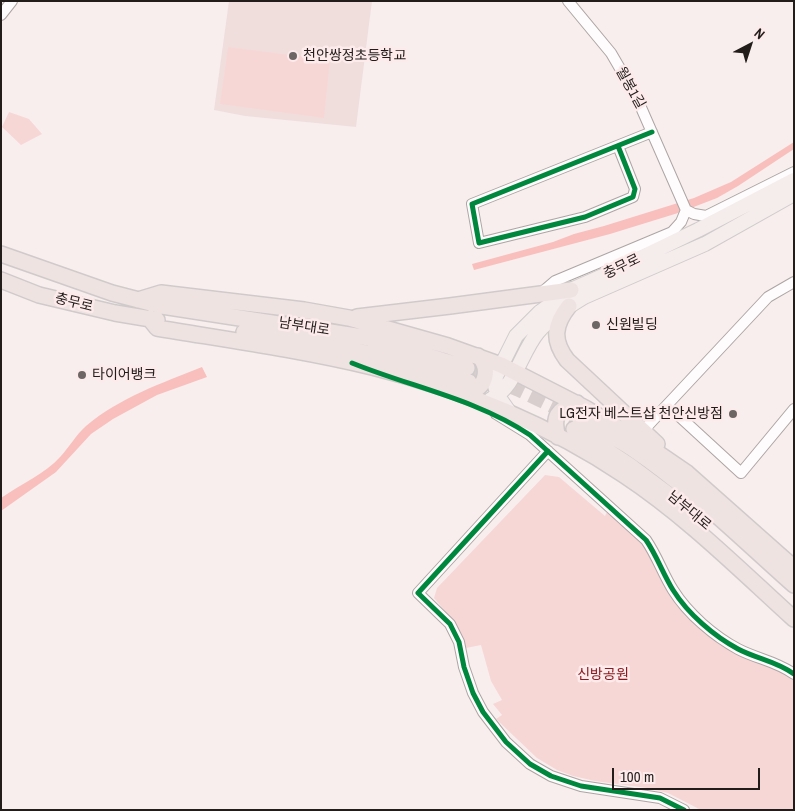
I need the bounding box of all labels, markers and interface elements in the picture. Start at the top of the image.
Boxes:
north arrow [725,20,775,70]
text: N [751,24,769,43]
place label: 천안쌍정초등학교 [303,48,406,64]
marker: 천안쌍정초등학교 [287,50,299,62]
street label: 월봉1길 [612,64,648,112]
street label: 충무로 [601,251,643,283]
street label: 충무로 [53,290,95,316]
street label: 남부대로 [277,315,331,339]
place label: 신원빌딩 [606,317,658,333]
marker: 신원빌딩 [590,319,602,331]
place label: 타이어뱅크 [92,367,156,383]
marker: 타이어뱅크 [76,369,88,381]
place label: LG전자 베스트샵 천안신방점 [560,406,723,422]
marker: LG전자 베스트샵 천안신방점 [727,408,739,420]
street label: 남부대로 [664,488,714,534]
park label: 신방공원 [577,667,629,683]
scale bar [615,758,762,790]
text: 100 m [620,766,654,787]

